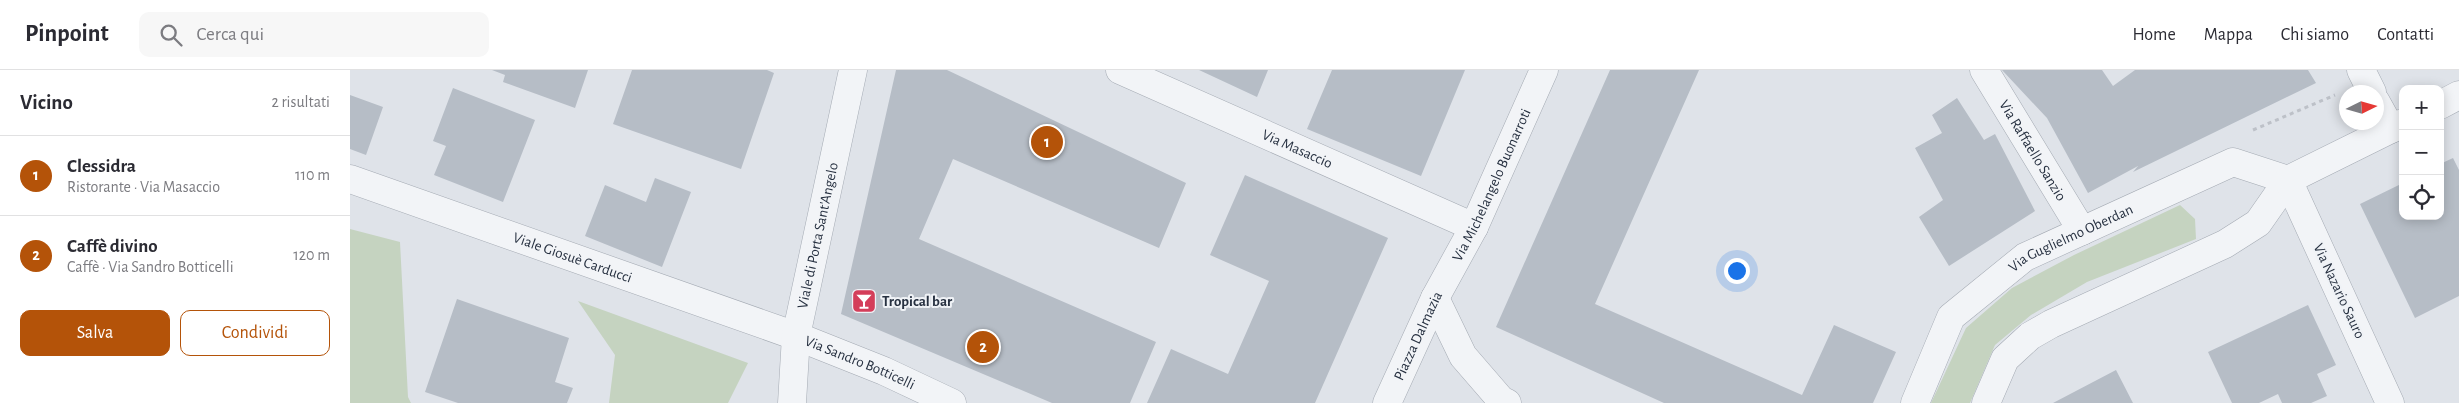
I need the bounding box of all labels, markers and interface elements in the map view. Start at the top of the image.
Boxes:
search box [139,12,489,57]
icon: search [157,21,185,49]
text: Pinpoint [25,22,109,46]
text: Cerca qui [197,25,264,44]
text: Home [2132,26,2176,44]
text: Mappa [2204,26,2253,44]
text: Chi siamo [2281,26,2349,44]
text: Contatti [2377,26,2434,44]
north arrow [2339,85,2384,130]
map controls [2399,85,2444,220]
button: + [2399,85,2444,130]
text: Vicino [20,92,73,113]
text: 2 risultati [272,94,330,110]
street label: Via Raffaello Sanzio [1997,97,2069,203]
street label: Via Michelangelo Buonarroti [1449,106,1533,264]
pin: 1 [1031,123,1063,161]
street label: Via Masaccio [1260,127,1335,171]
button: − [2399,130,2444,175]
text: Clessidra [67,157,136,176]
street label: Viale di Porta Sant'Angelo [795,161,841,310]
text: 1 [33,167,39,183]
text: 110 m [295,167,330,183]
button: locate [2399,175,2444,220]
text: Ristorante · Via Masaccio [67,179,220,195]
street label: Via Guglielmo Oberdan [2006,201,2135,275]
street label: Viale Giosuè Carducci [511,230,634,285]
text: Caffè divino [67,237,158,256]
street label: Via Nazario Sauro [2310,241,2368,341]
text: 2 [32,247,40,263]
text: 120 m [293,247,330,263]
your location [1724,258,1750,284]
text: Caffè · Via Sandro Botticelli [67,259,234,275]
bar icon: Tropical bar [851,288,877,314]
street label: Piazza Dalmazia [1391,288,1445,383]
place label: Tropical bar [882,294,953,309]
button: Salva [20,310,170,356]
button: Condividi [180,310,330,356]
pin: 2 [967,328,999,366]
street label: Via Sandro Botticelli [803,333,917,392]

